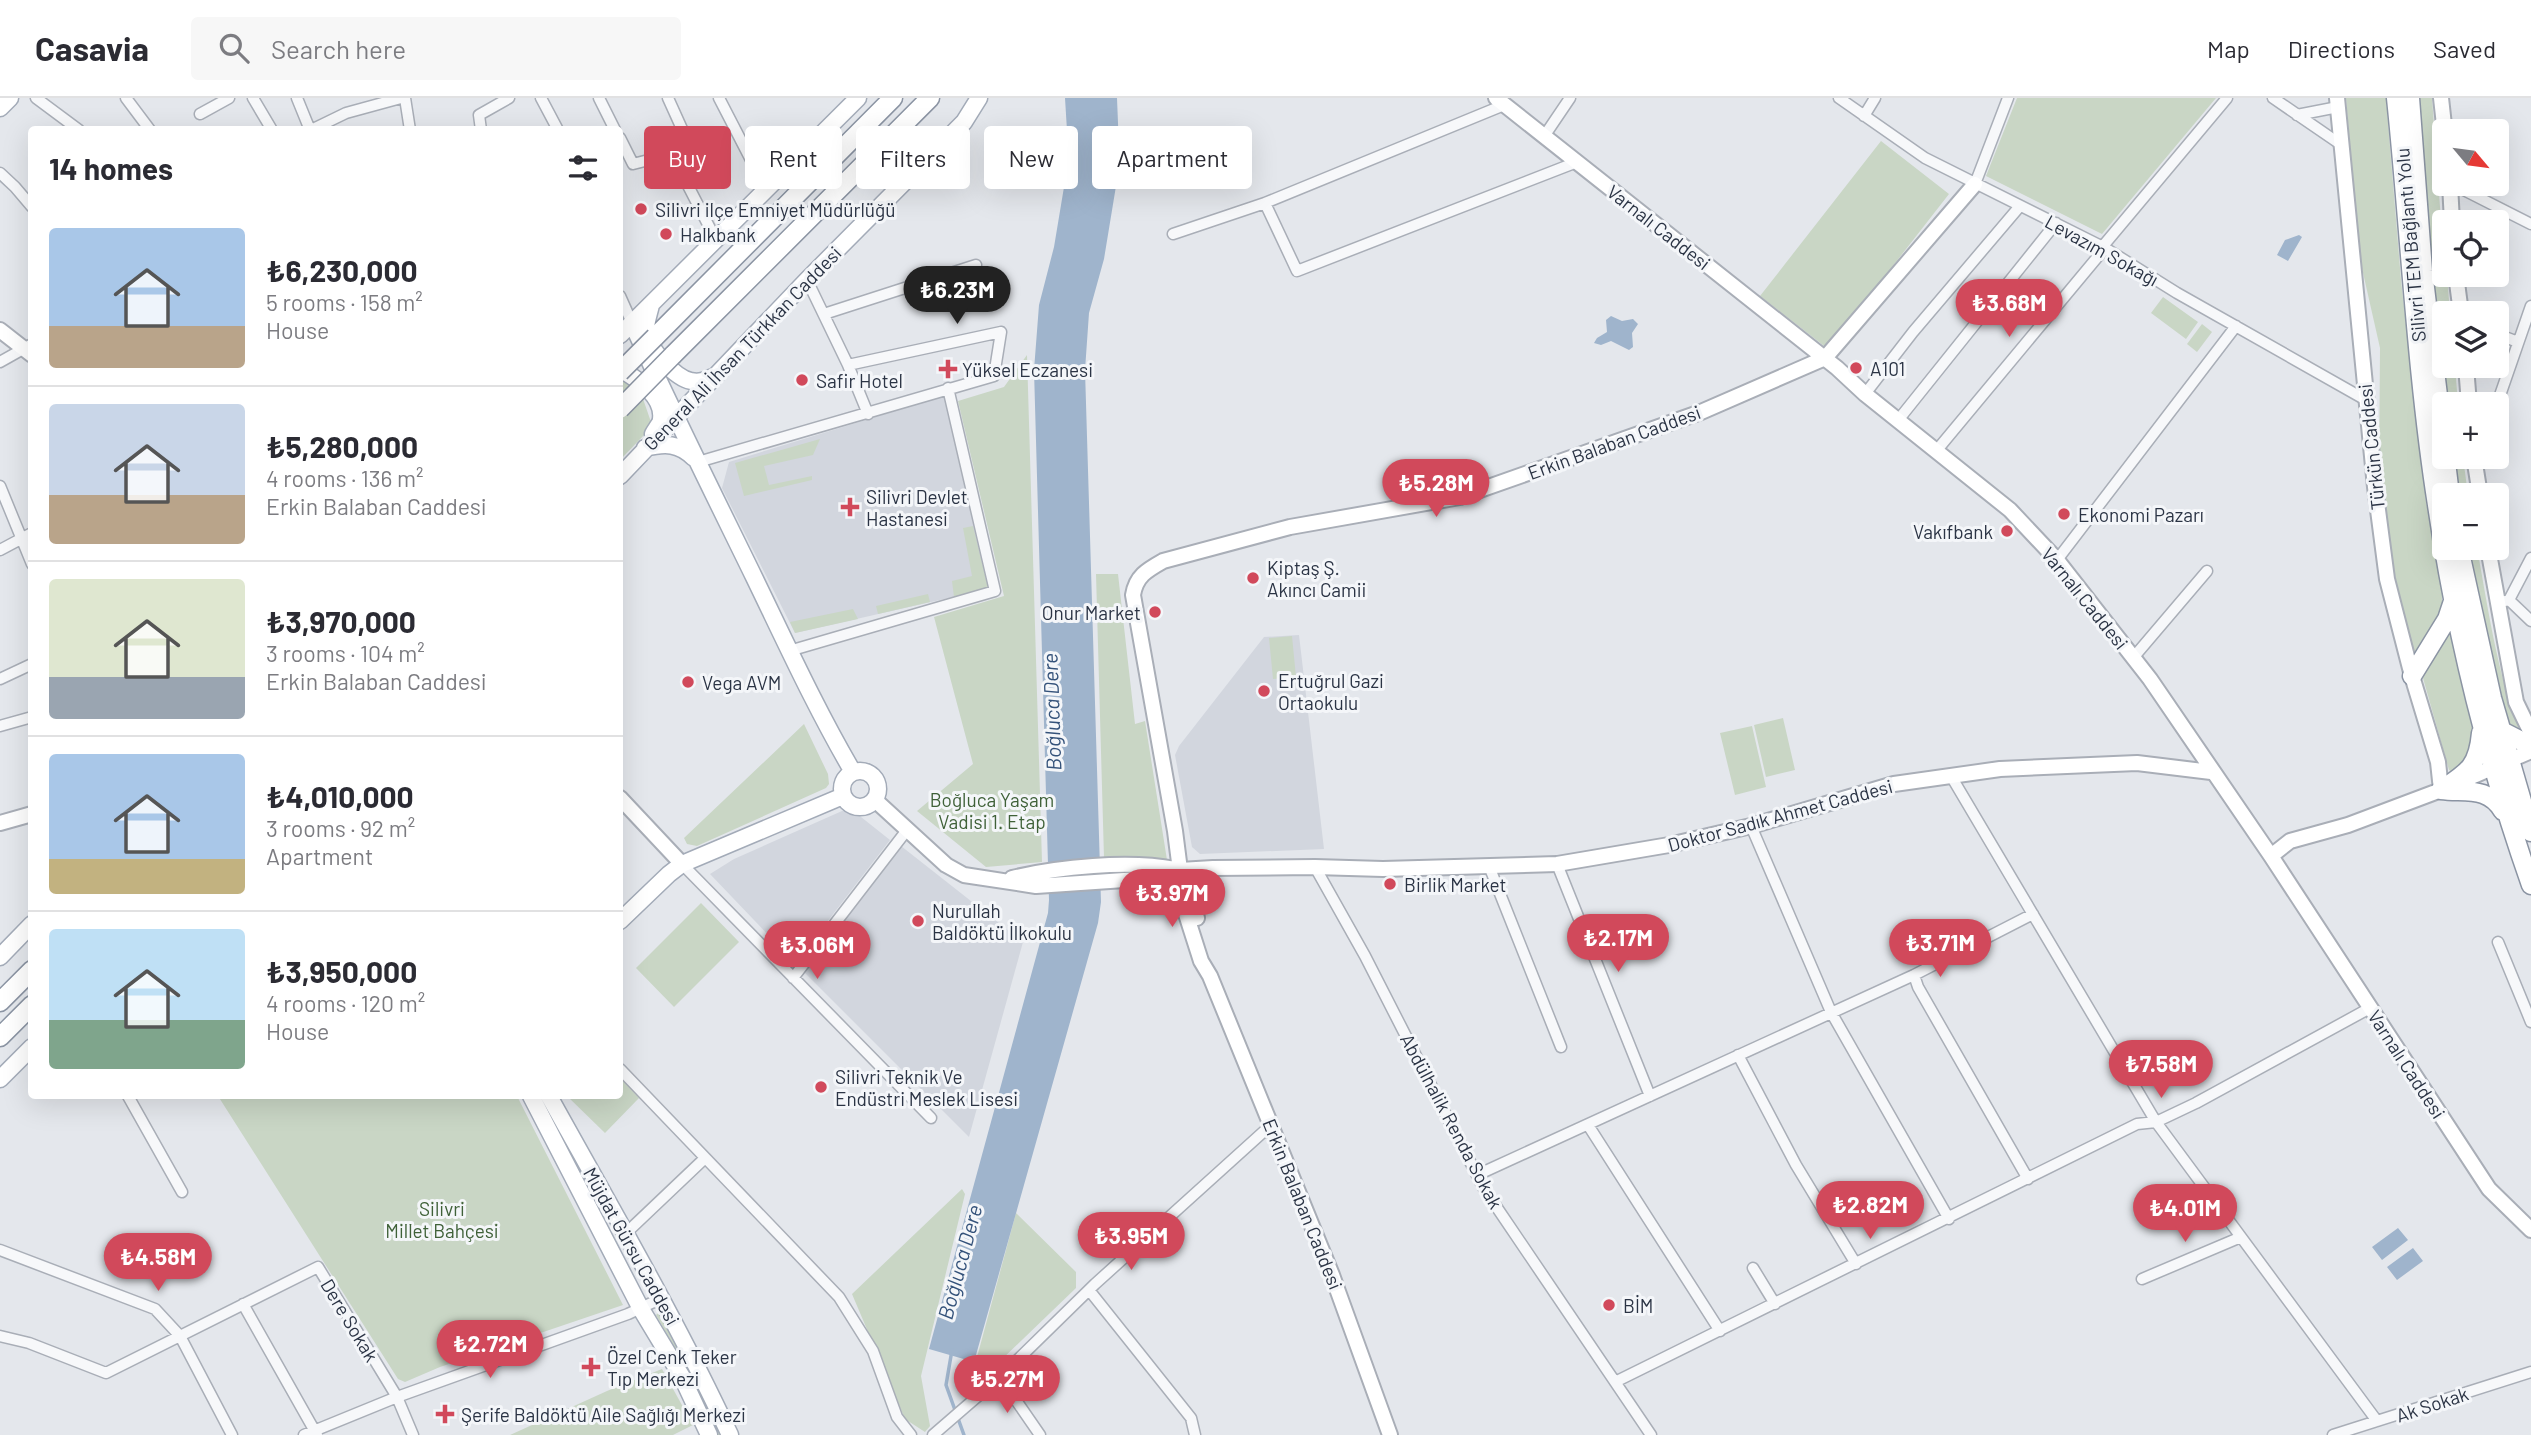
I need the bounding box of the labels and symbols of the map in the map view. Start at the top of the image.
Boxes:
north arrow [2432,119,2510,196]
street label: Silivri TEM Bağlantı Yolu [2390,147,2430,343]
street label: Varnalı Caddesi [1603,180,1715,274]
place label: Silivri ilçe Emniyet Müdürlüğü [655,198,896,221]
marker: Silivri ilçe Emniyet Müdürlüğü [633,201,649,217]
street label: Levazım Sokağı [2041,209,2163,291]
place label: Halkbank [680,223,756,246]
marker: Halkbank [658,226,674,242]
street label: General Ali İhsan Türkkan Caddesi [638,241,846,455]
pin: ₺6.23M [900,266,1014,326]
pin: ₺3.68M [1952,280,2066,339]
place label: A101 [1870,357,1905,380]
place label: Yüksel Eczanesi [962,358,1093,381]
marker: A101 [1848,360,1864,376]
marker: Yüksel Eczanesi [940,361,956,377]
place label: Safir Hotel [816,369,903,392]
marker: Safir Hotel [794,372,810,388]
street label: Türkün Caddesi [2353,383,2389,511]
street label: Erkin Balaban Caddesi [1524,400,1704,484]
pin: ₺5.28M [1379,460,1493,519]
place label: Silivri Devlet Hastanesi [866,485,968,530]
marker: Silivri Devlet Hastanesi [840,497,860,517]
place label: Ekonomi Pazarı [2078,503,2204,526]
marker: Ekonomi Pazarı [2056,506,2072,522]
place label: Vakıfbank [1913,520,1993,543]
marker: Vakıfbank [1999,523,2015,539]
street label: Varnalı Caddesi [2037,542,2133,654]
place label: Kiptaş Ş. Akıncı Camii [1267,556,1366,601]
marker: Kiptaş Ş. Akıncı Camii [1245,570,1261,586]
place label: Onur Market [1042,601,1141,624]
marker: Onur Market [1147,604,1163,620]
water label: Boğluca Dere [1036,653,1066,771]
place label: Ertuğrul Gazi Ortaokulu [1278,669,1384,714]
place label: Vega AVM [702,671,781,694]
marker: Vega AVM [680,674,696,690]
marker: Ertuğrul Gazi Ortaokulu [1256,683,1272,699]
street label: Doktor Sadık Ahmet Caddesi [1665,774,1895,856]
park label: Boğluca Yaşam Vadisi 1. Etap [930,788,1054,833]
pin: ₺3.97M [1115,870,1229,929]
place label: Birlik Market [1404,873,1507,896]
marker: Birlik Market [1382,876,1398,892]
place label: Nurullah Baldöktü İlkokulu [932,899,1072,944]
marker: Nurullah Baldöktü İlkokulu [910,913,926,929]
pin: ₺2.17M [1561,914,1675,974]
pin: ₺3.71M [1883,920,1997,979]
pin: ₺3.06M [760,922,874,981]
street label: Varnalı Caddesi [2363,1005,2451,1123]
street label: Abdülhalik Renda Sokak [1396,1030,1508,1212]
pin: ₺7.58M [2104,1040,2218,1100]
place label: Silivri Teknik Ve Endüstri Meslek Lisesi [835,1065,1018,1110]
marker: Silivri Teknik Ve Endüstri Meslek Lisesi [813,1079,829,1095]
street label: Erkin Balaban Caddesi [1258,1115,1348,1293]
street label: Müjdat Gürsu Caddesi [579,1163,685,1329]
pin: ₺2.82M [1813,1182,1927,1241]
pin: ₺4.01M [2128,1184,2242,1244]
park label: Silivri Millet Bahçesi [385,1197,499,1242]
water label: Boğluca Dere [932,1202,986,1322]
pin: ₺3.95M [1074,1212,1188,1272]
pin: ₺4.58M [101,1234,215,1293]
street label: Dere Sokak [316,1274,384,1366]
place label: BİM [1623,1294,1653,1317]
marker: BİM [1601,1297,1617,1313]
pin: ₺2.72M [433,1320,547,1380]
place label: Özel Cenk Teker Tıp Merkezi [607,1345,737,1390]
pin: ₺5.27M [950,1356,1064,1415]
marker: Özel Cenk Teker Tıp Merkezi [581,1357,601,1377]
street label: Ak Sokak [2393,1381,2471,1427]
place label: Şerife Baldöktü Aile Sağlığı Merkezi [461,1403,746,1426]
marker: Şerife Baldöktü Aile Sağlığı Merkezi [435,1404,455,1424]

